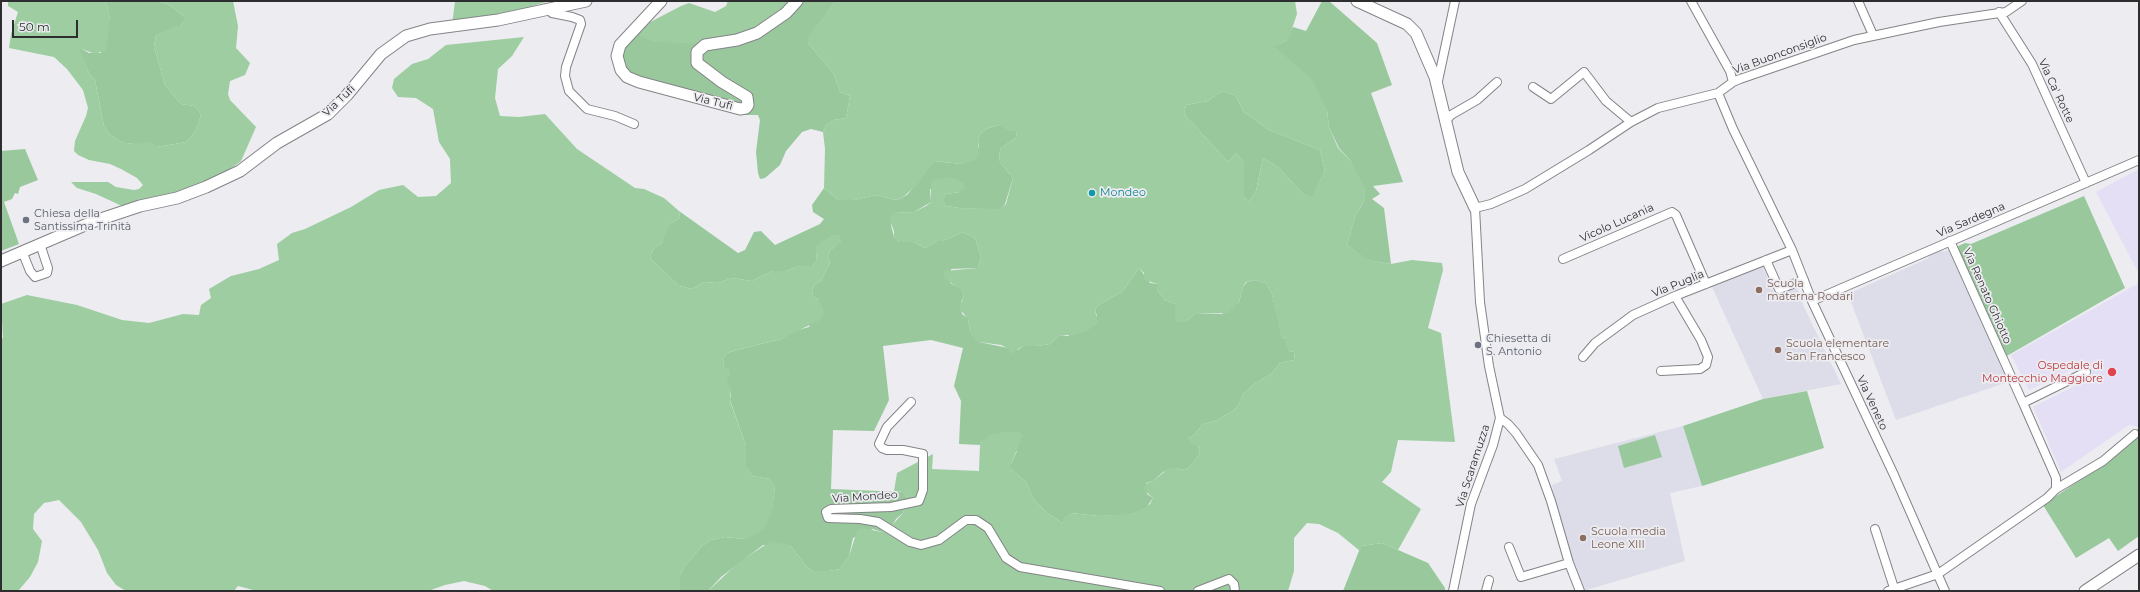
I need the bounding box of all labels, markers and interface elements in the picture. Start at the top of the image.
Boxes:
scale bar [14,12,80,38]
text: 50 m [19,19,50,34]
street label: Via Buonconsiglio [1731,31,1829,77]
street label: Via Ca' Rotte [2035,57,2077,125]
street label: Via Tufi [320,82,358,120]
street label: Via Tufi [692,91,734,113]
place label: Mondeo [1100,186,1146,200]
marker: Mondeo [1087,188,1097,198]
street label: Via Sardegna [1935,200,2007,240]
street label: Vicolo Lucania [1578,201,1656,245]
place label: Chiesa della Santissima Trinità [34,207,131,233]
marker: Chiesa della Santissima Trinità [21,215,31,225]
street label: Via Renato Ghiotto [1960,246,2014,346]
street label: Via Puglia [1650,268,1706,300]
place label: Scuola materna Rodari [1767,277,1853,303]
marker: Scuola materna Rodari [1754,285,1764,295]
place label: Chiesetta di S. Antonio [1486,332,1551,358]
place label: Scuola elementare San Francesco [1786,337,1889,363]
marker: Chiesetta di S. Antonio [1473,340,1483,350]
marker: Scuola elementare San Francesco [1773,345,1783,355]
place label: Ospedale di Montecchio Maggiore [1982,359,2103,385]
marker: Ospedale di Montecchio Maggiore [2106,366,2118,378]
street label: Via Veneto [1854,374,1890,432]
street label: Via Scaramuzza [1453,423,1493,509]
street label: Via Mondeo [832,488,898,506]
place label: Scuola media Leone XIII [1591,525,1666,551]
marker: Scuola media Leone XIII [1578,533,1588,543]

